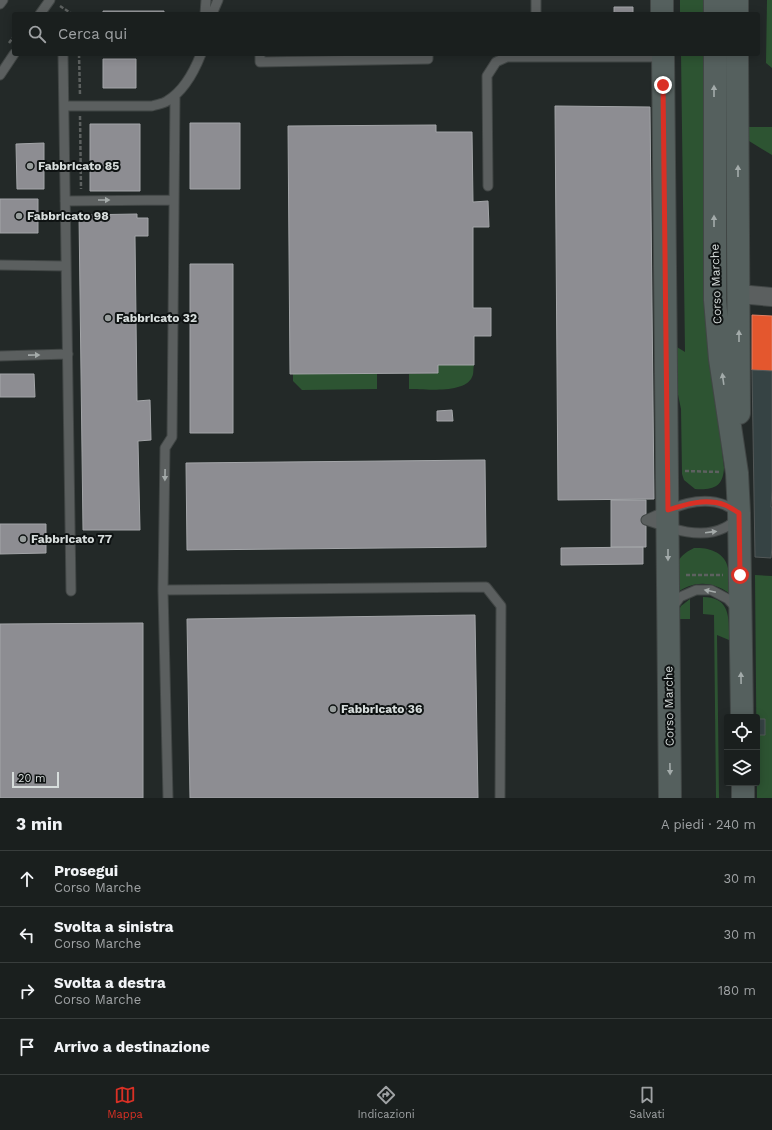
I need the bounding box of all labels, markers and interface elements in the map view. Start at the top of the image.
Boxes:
search box [12,12,760,56]
icon: search [26,23,48,45]
text: Cerca qui [58,25,127,43]
route end [654,76,672,94]
one-way arrow [711,84,717,97]
place label: Fabbricato 85 [38,159,119,173]
marker: Fabbricato 85 [25,161,35,171]
one-way arrow [735,164,741,177]
one-way arrow [98,197,111,203]
place label: Fabbricato 98 [27,209,109,223]
marker: Fabbricato 98 [14,211,24,221]
one-way arrow [711,214,717,227]
street label: Corso Marche [708,243,724,324]
place label: Fabbricato 32 [116,311,197,325]
marker: Fabbricato 32 [103,313,113,323]
one-way arrow [736,329,742,342]
one-way arrow [28,352,41,358]
one-way arrow [720,373,726,385]
one-way arrow [162,469,168,482]
one-way arrow [705,528,717,535]
place label: Fabbricato 77 [31,532,112,546]
marker: Fabbricato 77 [18,534,28,544]
one-way arrow [665,549,671,562]
route start [731,566,749,584]
one-way arrow [703,588,716,594]
street label: Corso Marche [661,666,677,746]
one-way arrow [738,672,745,684]
place label: Fabbricato 36 [341,702,422,716]
marker: Fabbricato 36 [328,704,338,714]
map controls [724,714,760,786]
button: locate [724,714,760,750]
button: layers [724,750,760,786]
one-way arrow [667,763,673,776]
scale bar [12,770,59,789]
text: 20 m [18,772,46,785]
text: 3 min [16,814,62,834]
text: A piedi · 240 m [661,817,756,832]
text: Prosegui [54,862,118,880]
icon: ahead [16,868,38,890]
text: 30 m [724,871,756,886]
text: Corso Marche [54,880,141,895]
text: Svolta a sinistra [54,918,174,936]
icon: left [16,924,38,946]
text: 30 m [724,927,756,942]
text: Corso Marche [54,936,141,951]
text: Svolta a destra [54,974,166,992]
icon: right [16,980,38,1002]
text: 180 m [718,983,756,998]
text: Corso Marche [54,992,141,1007]
icon: arrive [16,1036,38,1058]
text: Arrivo a destinazione [54,1038,210,1056]
tab: Mappa [107,1084,143,1121]
tab: Indicazioni [357,1084,415,1121]
tab: Salvati [629,1084,665,1121]

